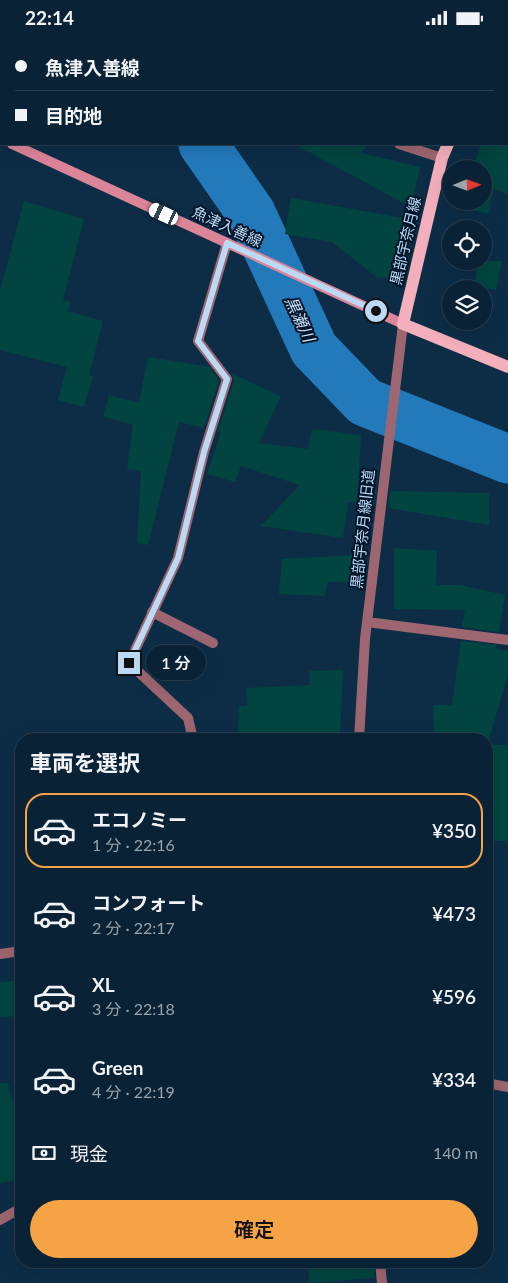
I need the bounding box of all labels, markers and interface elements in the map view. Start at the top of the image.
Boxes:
text: 22:14 [25,6,74,29]
text: 魚津入善線 [45,56,140,79]
text: 目的地 [45,104,102,127]
north arrow [442,160,492,210]
map controls [442,160,492,330]
street label: 黒部宇奈月線 [386,195,424,287]
car [147,201,180,227]
street label: 魚津入善線 [190,202,265,250]
button: locate [442,220,492,270]
button: layers [442,280,492,330]
water label: 黒瀬川 [282,293,320,346]
route start [365,300,387,322]
street label: 黒部宇奈月線旧道 [347,468,377,590]
callout: 1 分 [146,645,206,681]
route end [118,652,140,674]
text: 1 分 [161,653,191,672]
text: 車両を選択 [30,749,140,776]
icon: car [32,808,77,853]
text: エコノミー [92,808,187,831]
text: ¥350 [432,819,476,842]
text: 1 分 · 22:16 [92,835,175,854]
icon: car [32,891,77,936]
text: コンフォート [92,891,205,914]
text: ¥473 [432,902,476,925]
text: 2 分 · 22:17 [92,918,175,937]
text: XL [92,973,115,996]
icon: car [32,974,77,1019]
text: ¥596 [432,985,476,1008]
text: 3 分 · 22:18 [92,999,175,1018]
text: Green [92,1056,143,1079]
icon: car [32,1057,77,1102]
text: ¥334 [432,1068,476,1091]
text: 4 分 · 22:19 [92,1082,175,1101]
icon: cash [30,1139,58,1167]
text: 現金 [70,1142,108,1165]
text: 140 m [433,1143,478,1162]
button: 確定 [30,1200,478,1258]

